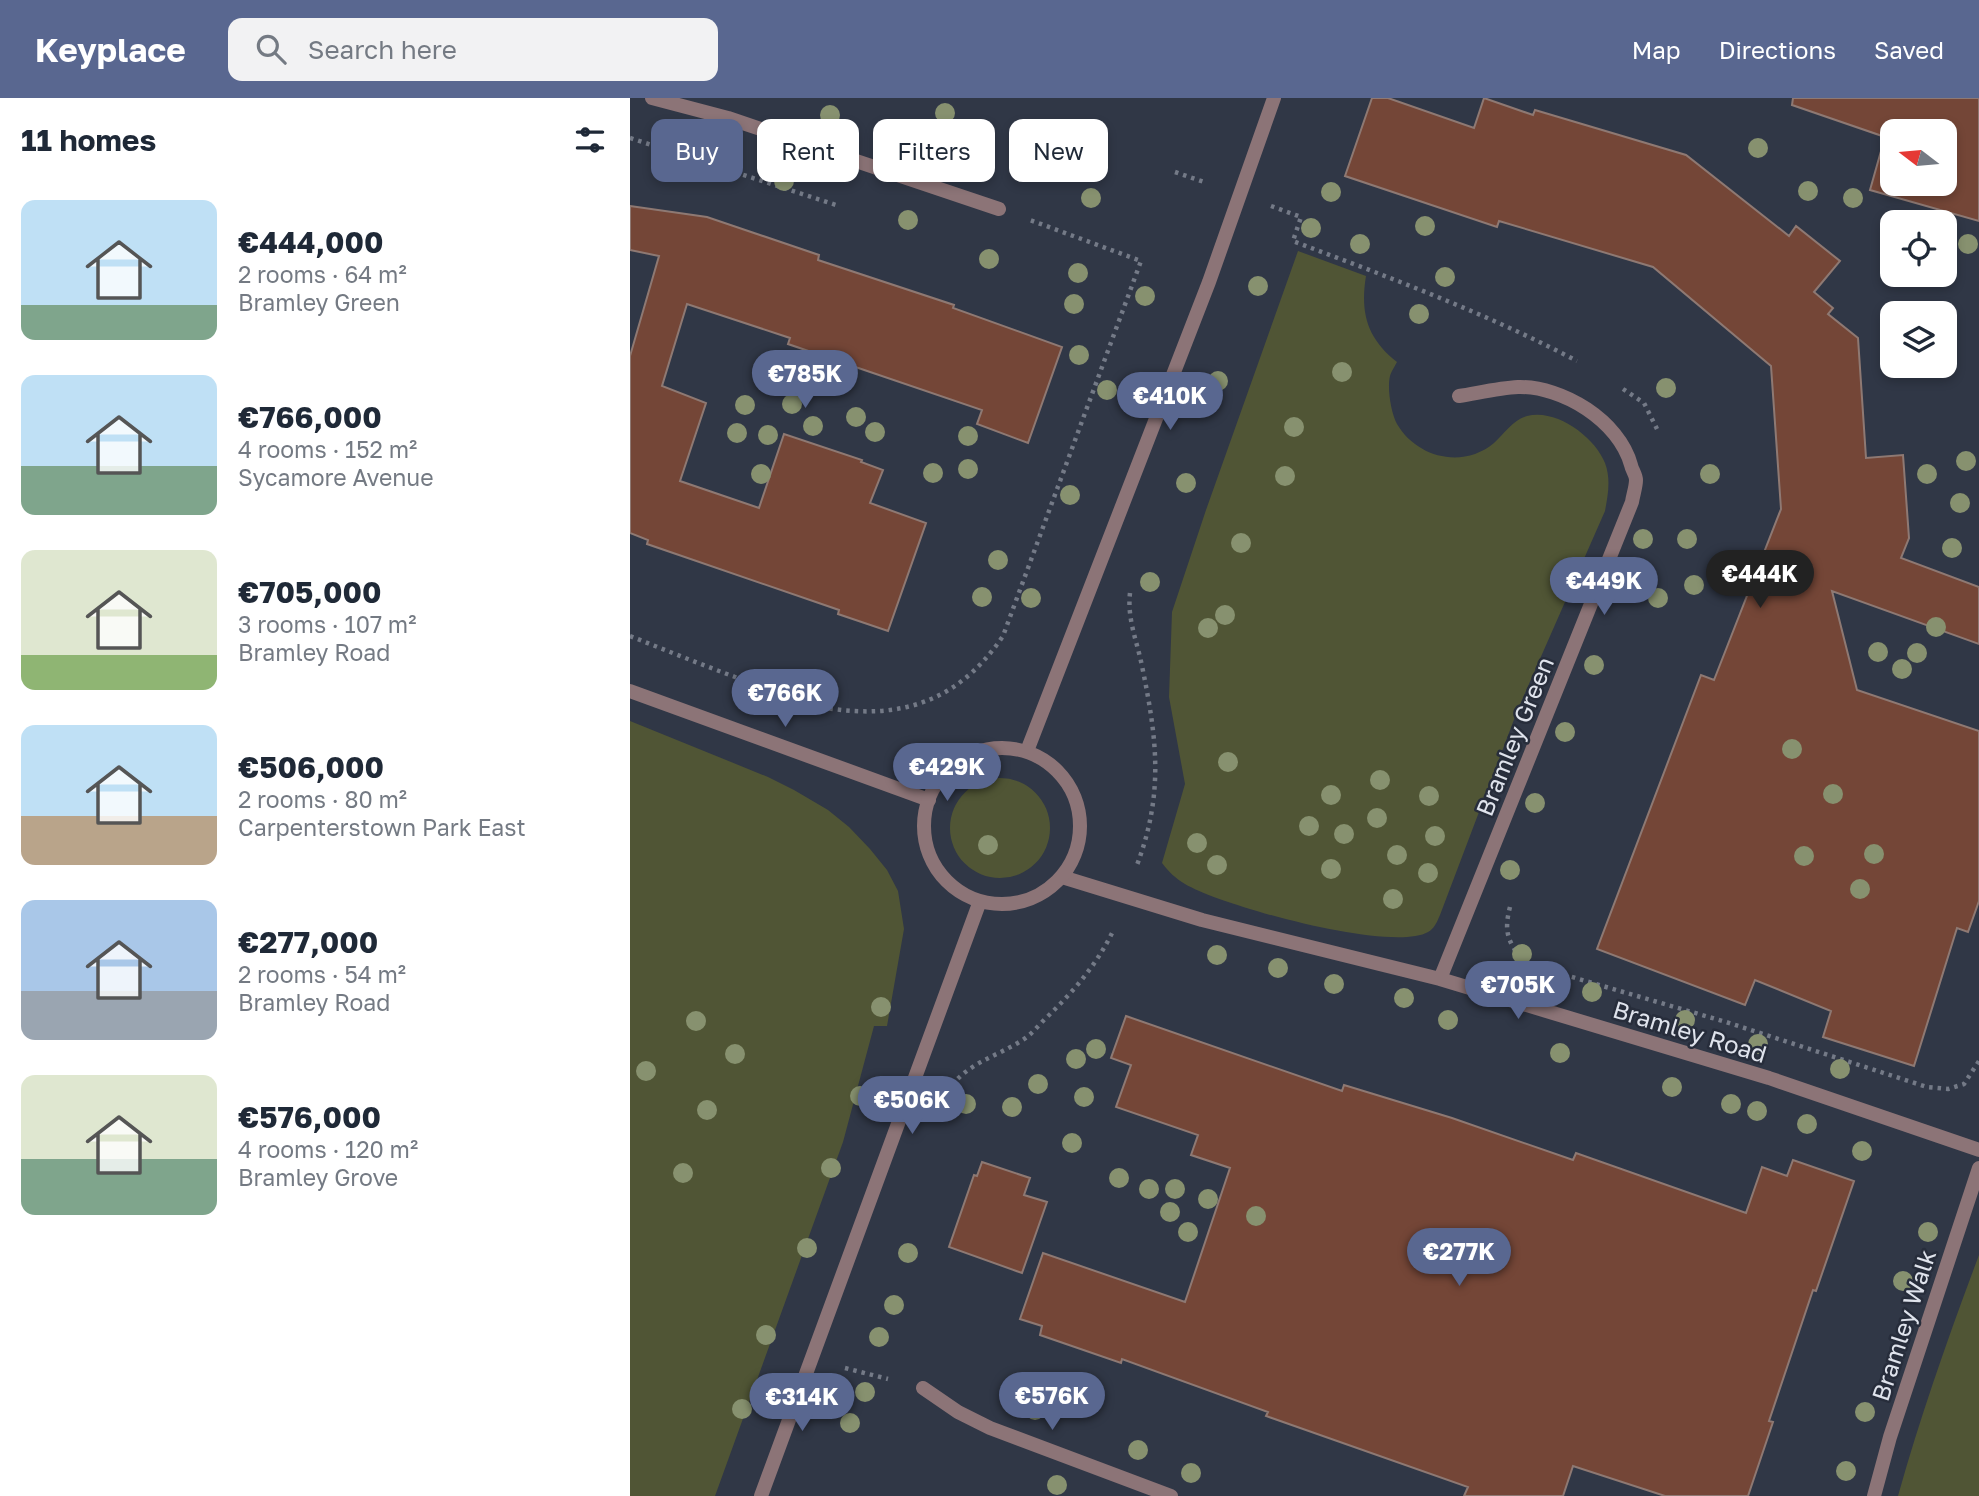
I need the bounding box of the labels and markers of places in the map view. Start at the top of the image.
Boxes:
pin: €785K [756,350,854,410]
pin: €410K [1121,372,1219,432]
pin: €444K [1711,550,1809,610]
pin: €449K [1555,558,1653,617]
pin: €766K [736,670,834,729]
pin: €429K [898,744,996,803]
pin: €705K [1469,962,1567,1021]
pin: €506K [863,1076,961,1136]
pin: €277K [1410,1228,1508,1288]
pin: €576K [1003,1372,1101,1432]
pin: €314K [753,1374,851,1433]

